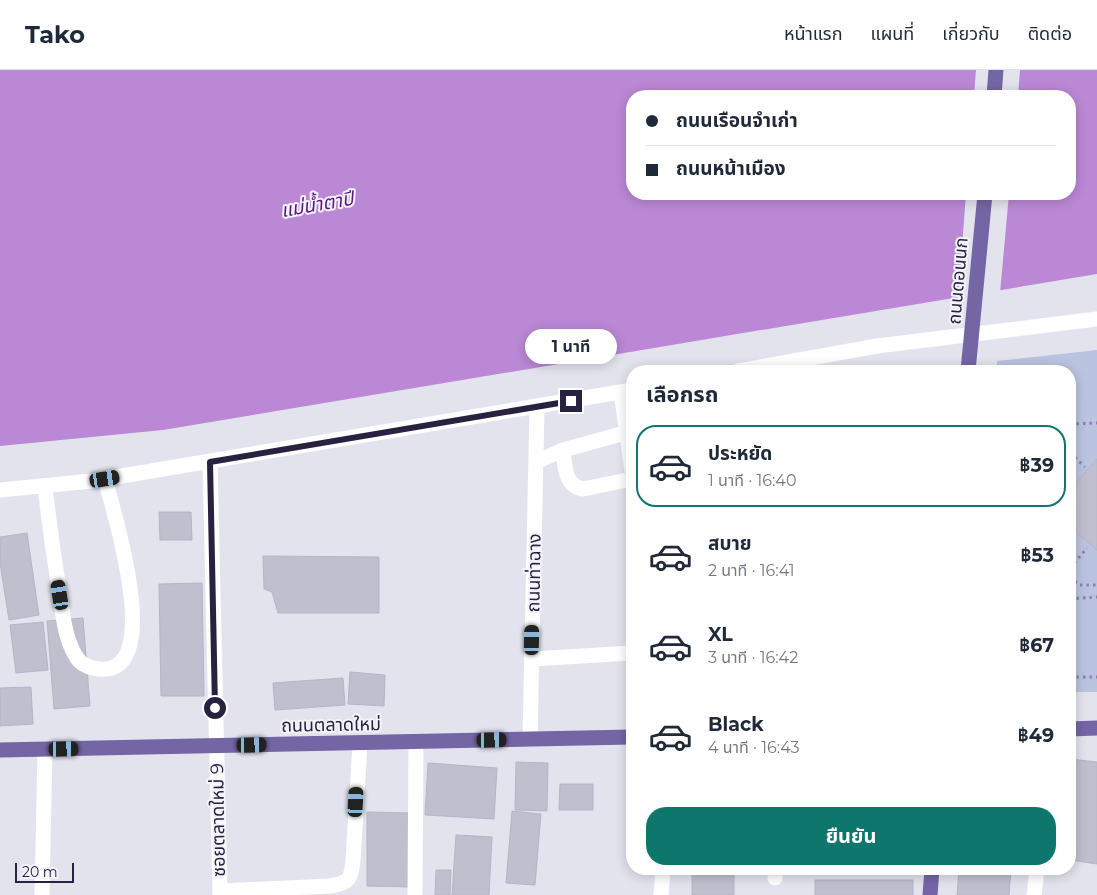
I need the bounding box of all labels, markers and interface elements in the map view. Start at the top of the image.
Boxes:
text: Tako [25,20,85,49]
text: หน้าแรก [784,23,842,45]
text: แผนที่ [870,23,914,45]
text: เกี่ยวกับ [942,23,1000,45]
text: ติดต่อ [1028,23,1072,45]
text: ถนนเรือนจำเก่า [676,109,798,132]
text: ถนนหน้าเมือง [676,157,786,180]
water label: แม่น้ำตาปี [279,184,358,222]
street label: ถนนดอนนก [943,237,973,325]
callout: 1 นาที [525,328,617,364]
text: 1 นาที [552,337,590,356]
text: เลือกรถ [646,381,719,408]
route end [560,390,582,412]
text: ประหยัด [708,442,772,465]
icon: car [648,444,693,489]
text: ฿39 [1020,454,1054,477]
car [89,469,120,489]
text: 1 นาที · 16:40 [708,471,797,490]
text: สบาย [708,532,752,555]
street label: ถนนท่าฉาง [522,533,546,613]
icon: car [648,534,693,579]
text: ฿53 [1021,544,1054,567]
text: 2 นาที · 16:41 [708,561,795,580]
car [50,579,69,611]
text: XL [708,623,733,646]
icon: car [648,624,693,669]
car [524,625,539,655]
text: ฿67 [1019,634,1054,657]
text: 3 นาที · 16:42 [708,648,798,667]
route start [204,697,226,719]
street label: ถนนตลาดใหม่ [281,713,381,737]
text: Black [708,713,764,736]
icon: car [648,714,693,759]
text: ฿49 [1018,724,1054,747]
car [476,732,507,748]
car [236,737,267,753]
text: 4 นาที · 16:43 [708,738,800,757]
car [48,741,79,757]
street label: ซอยตลาดใหม่ 9 [206,763,230,877]
car [347,787,364,817]
button: ยืนยัน [646,807,1056,865]
scale bar [15,860,74,883]
text: 20 m [22,863,58,881]

